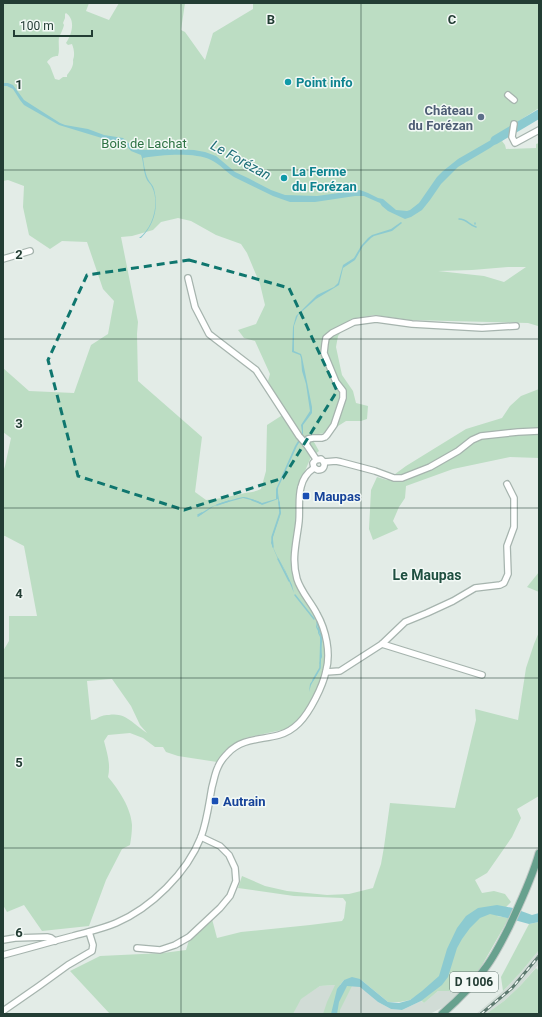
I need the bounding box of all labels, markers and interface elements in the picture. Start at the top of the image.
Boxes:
scale bar [14,12,92,38]
text: B [267,12,275,27]
text: C [448,12,457,27]
text: 100 m [20,19,54,33]
place label: Point info [296,75,353,90]
text: 1 [15,77,23,92]
marker: Point info [283,77,293,87]
place label: Château du Forézan [408,103,473,133]
marker: Château du Forézan [476,112,486,122]
park label: Bois de Lachat [101,136,187,151]
water label: Le Forézan [208,137,274,183]
place label: La Ferme du Forézan [292,164,357,194]
marker: La Ferme du Forézan [279,173,289,183]
text: 2 [15,247,23,262]
text: 3 [15,416,23,431]
place label: Maupas [314,489,361,504]
marker: Maupas [301,491,311,501]
district label: Le Maupas [393,567,461,583]
text: 4 [15,586,23,601]
text: 5 [15,755,23,770]
place label: Autrain [223,794,266,809]
marker: Autrain [210,796,220,806]
text: 6 [15,925,23,940]
road number: D 1006 [450,972,498,992]

